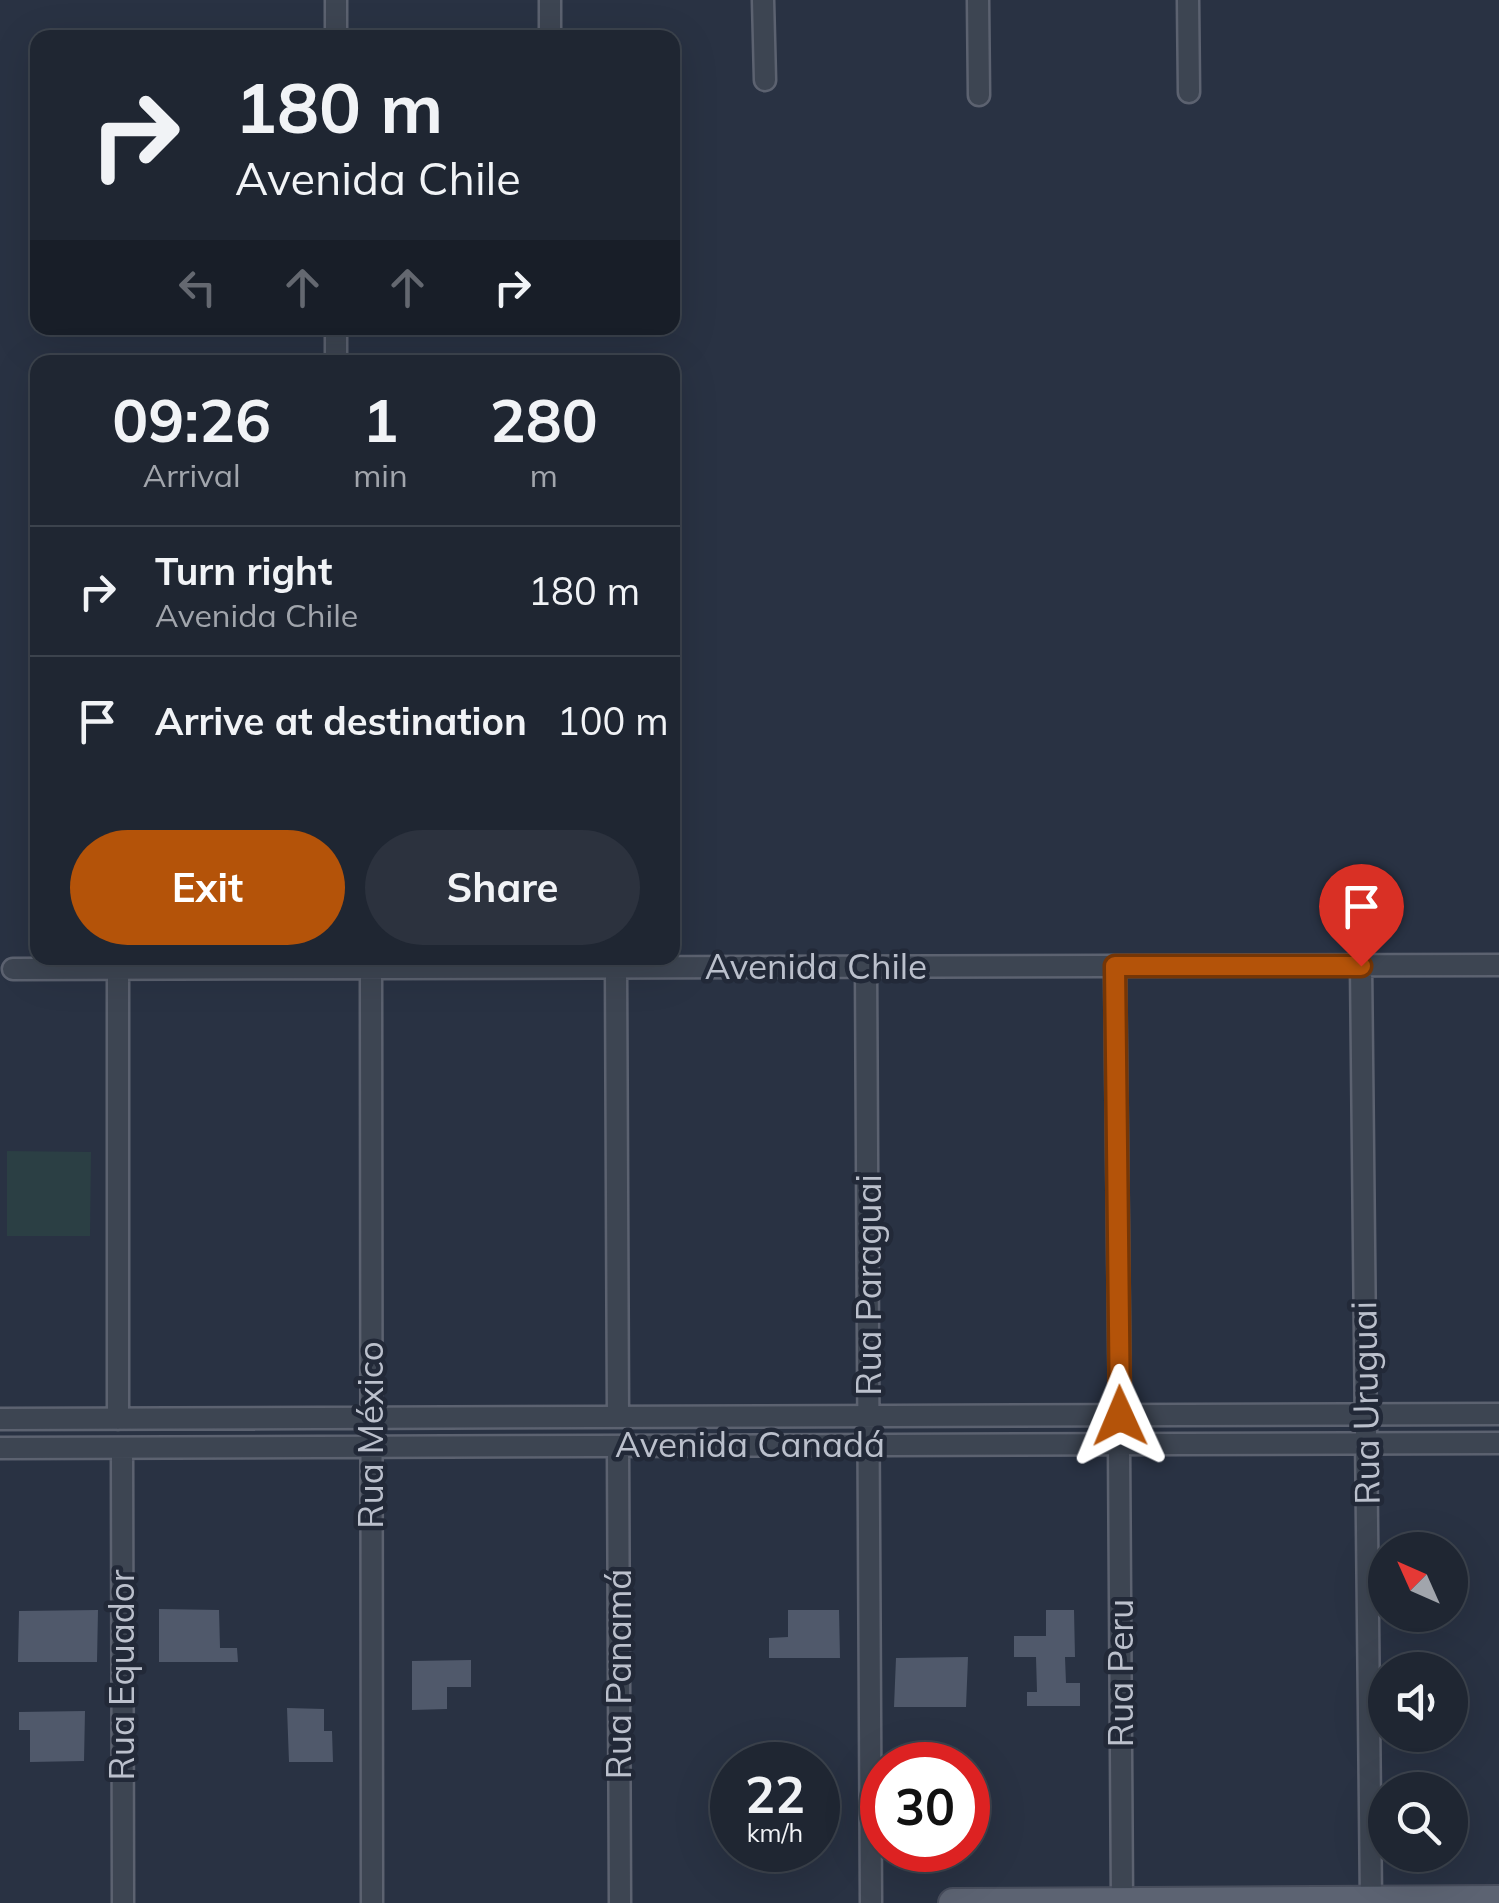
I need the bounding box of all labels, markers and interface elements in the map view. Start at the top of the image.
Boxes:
text: 180 m [235,63,443,151]
icon: right [70,70,200,200]
text: Avenida Chile [235,150,521,206]
icon: left [170,260,225,315]
icon: ahead [275,260,330,315]
icon: ahead [380,260,435,315]
icon: right [485,260,540,315]
text: 09:26 [112,382,271,457]
text: 1 [362,382,398,457]
text: 280 [490,382,598,457]
text: Arrival [143,455,241,495]
text: min [353,455,408,495]
text: m [530,455,558,495]
text: Turn right [155,547,332,595]
icon: right [70,564,125,619]
text: 180 m [528,567,640,615]
text: Avenida Chile [155,595,358,635]
icon: arrive [70,694,125,749]
text: Arrive at destination [155,697,527,745]
text: 100 m [557,697,669,745]
button: Exit [70,830,345,945]
button: Share [365,830,640,945]
pin [1319,864,1404,967]
icon: arrive [1334,879,1389,934]
street label: Avenida Chile [705,944,927,988]
street label: Rua Paraguai [846,1174,890,1396]
street label: Rua Uruguai [1341,1301,1389,1505]
street label: Rua México [348,1341,392,1529]
position arrow [1068,1364,1172,1468]
street label: Avenida Canadá [615,1422,885,1466]
north arrow [1368,1532,1468,1632]
map controls [1368,1532,1468,1872]
street label: Rua Equador [99,1569,143,1780]
street label: Rua Panamá [596,1569,640,1779]
street label: Rua Peru [1098,1599,1142,1747]
button: sound [1368,1652,1468,1752]
speed limit sign: 30 [860,1742,990,1872]
text: 22 [745,1763,805,1826]
button: search [1368,1772,1468,1872]
text: km/h [747,1817,803,1848]

